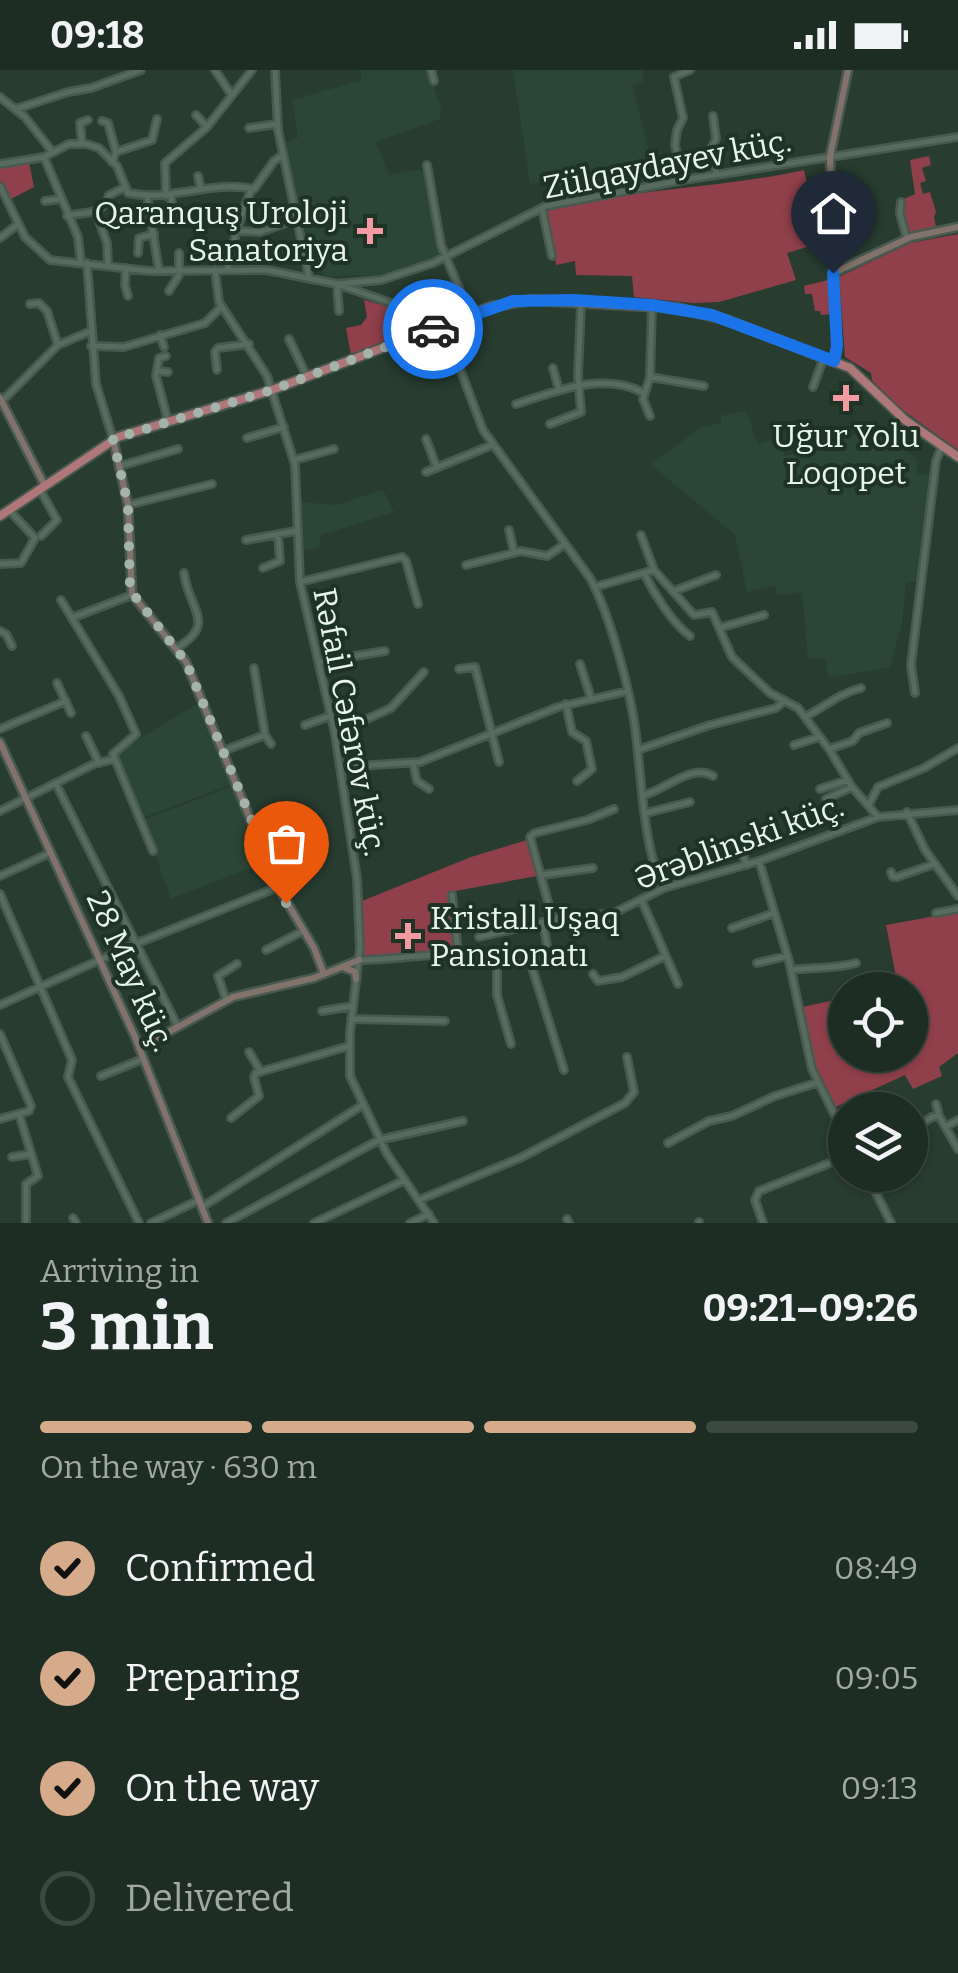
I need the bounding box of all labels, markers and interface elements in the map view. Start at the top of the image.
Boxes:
text: 09:18 [50,12,145,58]
street label: Zülqaydayev küç. [540,121,794,207]
pin [791,171,876,274]
icon: home [806,186,861,241]
place label: Qaranquş Uroloji Sanatoriya [94,194,348,269]
marker: Qaranquş Uroloji Sanatoriya [357,218,383,244]
courier [383,279,483,379]
icon: car [406,302,461,357]
marker: Uğur Yolu Loqopet [833,385,859,411]
place label: Uğur Yolu Loqopet [772,417,920,492]
street label: Rəfail Cəfərov küç. [305,585,395,859]
street label: Ərəblinski küç. [629,787,849,897]
pin [244,801,329,904]
icon: bag [259,816,314,871]
street label: 28 May küç. [79,885,183,1057]
place label: Kristall Uşaq Pansionatı [430,899,620,974]
marker: Kristall Uşaq Pansionatı [395,923,421,949]
map controls [828,972,928,1192]
button: locate [828,972,928,1072]
button: layers [828,1092,928,1192]
text: Arriving in [40,1252,199,1290]
text: 09:21–09:26 [702,1285,918,1331]
text: 3 min [40,1288,214,1366]
text: On the way · 630 m [40,1448,317,1486]
icon: check [40,1541,95,1596]
text: Confirmed [125,1545,315,1591]
text: 08:49 [834,1549,918,1587]
icon: check [40,1651,95,1706]
text: Preparing [125,1655,300,1701]
text: 09:05 [834,1659,918,1697]
icon: check [40,1761,95,1816]
text: On the way [125,1765,319,1811]
text: 09:13 [841,1769,918,1807]
text: Delivered [125,1875,294,1921]

